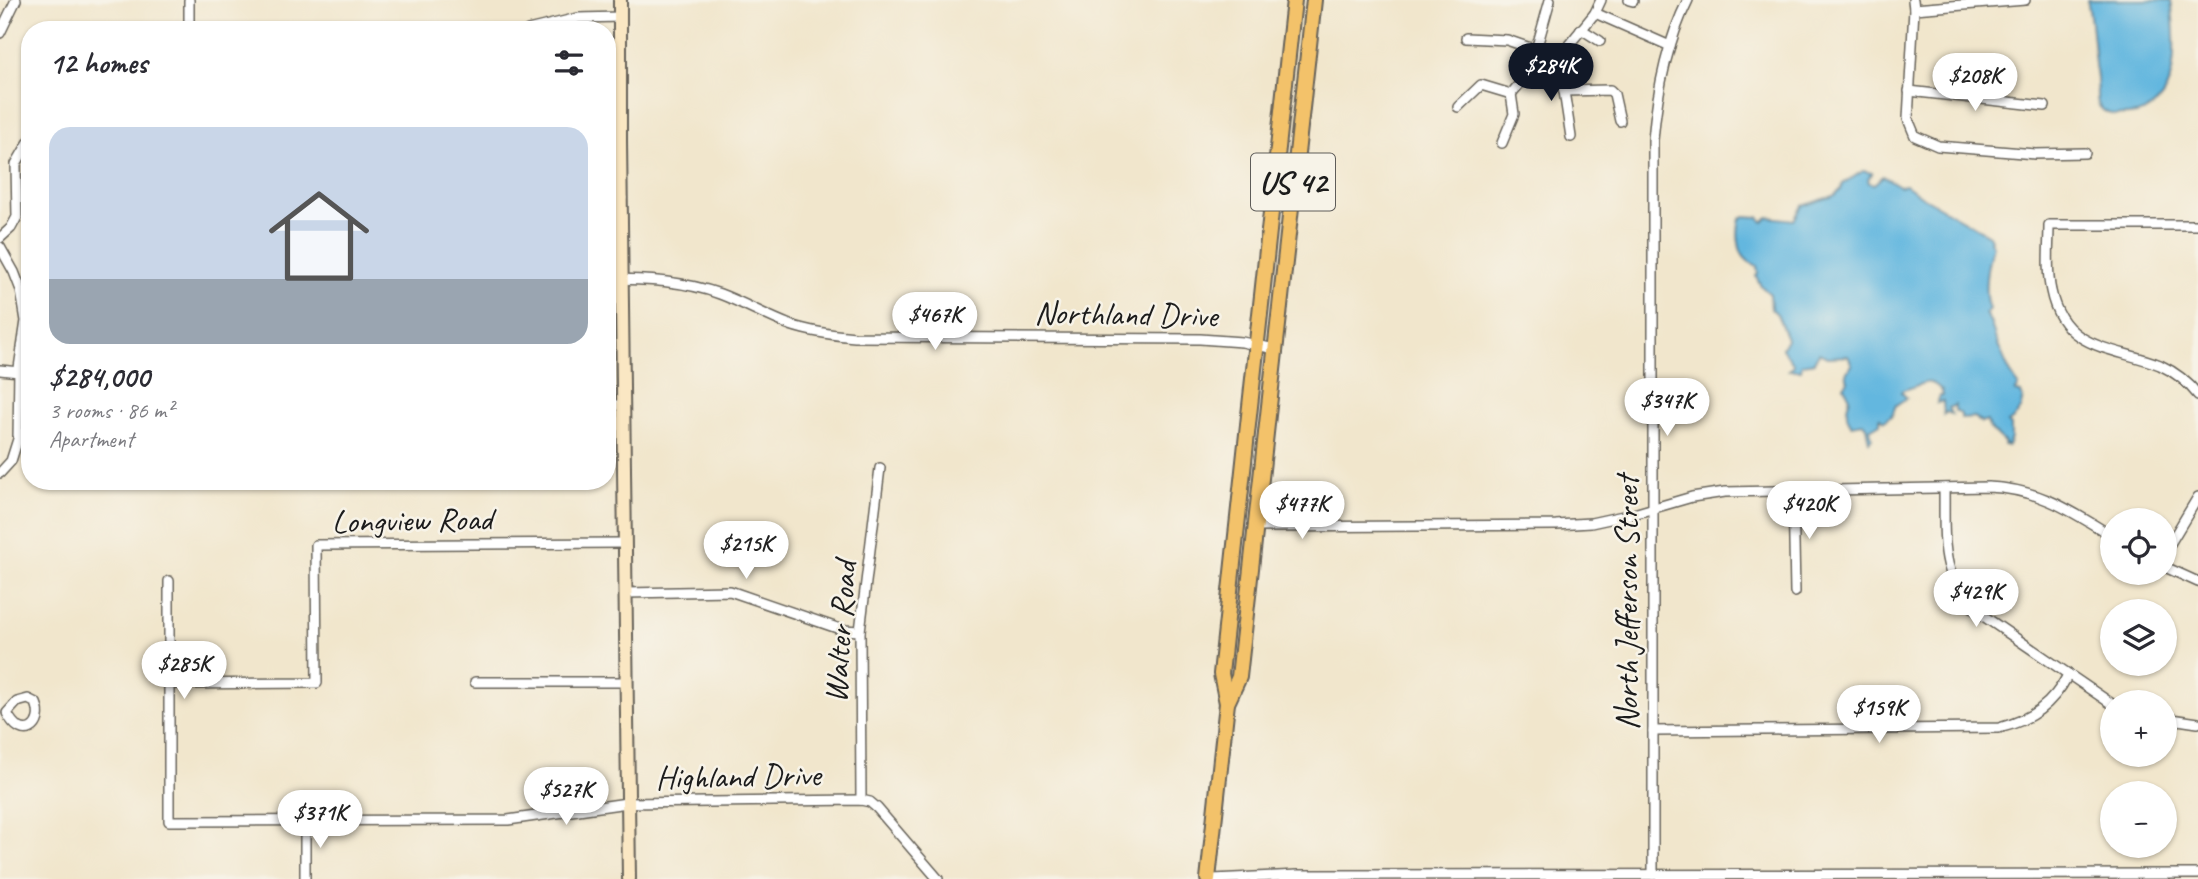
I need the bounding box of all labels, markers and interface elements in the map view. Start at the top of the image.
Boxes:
pin: $284K [1502,43,1600,103]
text: 12 homes [49,44,147,82]
icon: filters [550,44,588,82]
text: $284K [1524,51,1578,80]
pin: $208K [1926,54,2024,113]
text: $208K [1948,61,2002,90]
road number: US 42 [1251,154,1335,210]
icon: home [256,173,382,299]
street label: Northland Drive [1034,291,1220,337]
pin: $467K [886,292,984,352]
text: $467K [908,300,962,329]
text: $284,000 [49,358,149,396]
pin: $347K [1618,378,1716,438]
text: $347K [1641,386,1694,415]
text: 3 rooms · 86 m² [49,396,173,425]
text: Apartment [49,425,134,454]
street label: North Jefferson Street [1606,472,1648,730]
pin: $477K [1253,482,1351,541]
pin: $420K [1760,482,1858,541]
text: $477K [1276,489,1328,518]
text: $420K [1782,489,1836,518]
street label: Longview Road [331,498,498,542]
map controls [2100,508,2177,858]
button: locate [2100,508,2177,585]
pin: $215K [697,522,795,581]
text: $215K [720,529,772,558]
street label: Walter Road [814,555,866,704]
pin: $429K [1927,570,2025,629]
text: $429K [1950,577,2002,606]
button: layers [2100,599,2177,676]
pin: $285K [135,642,233,701]
text: $285K [158,649,210,678]
pin: $159K [1830,686,1928,745]
button: + [2100,690,2177,767]
text: $159K [1853,693,1905,722]
street label: Highland Drive [655,754,823,798]
pin: $527K [517,768,615,827]
text: $527K [540,775,592,804]
button: − [2100,781,2177,858]
pin: $371K [271,790,369,850]
text: $371K [294,798,347,827]

